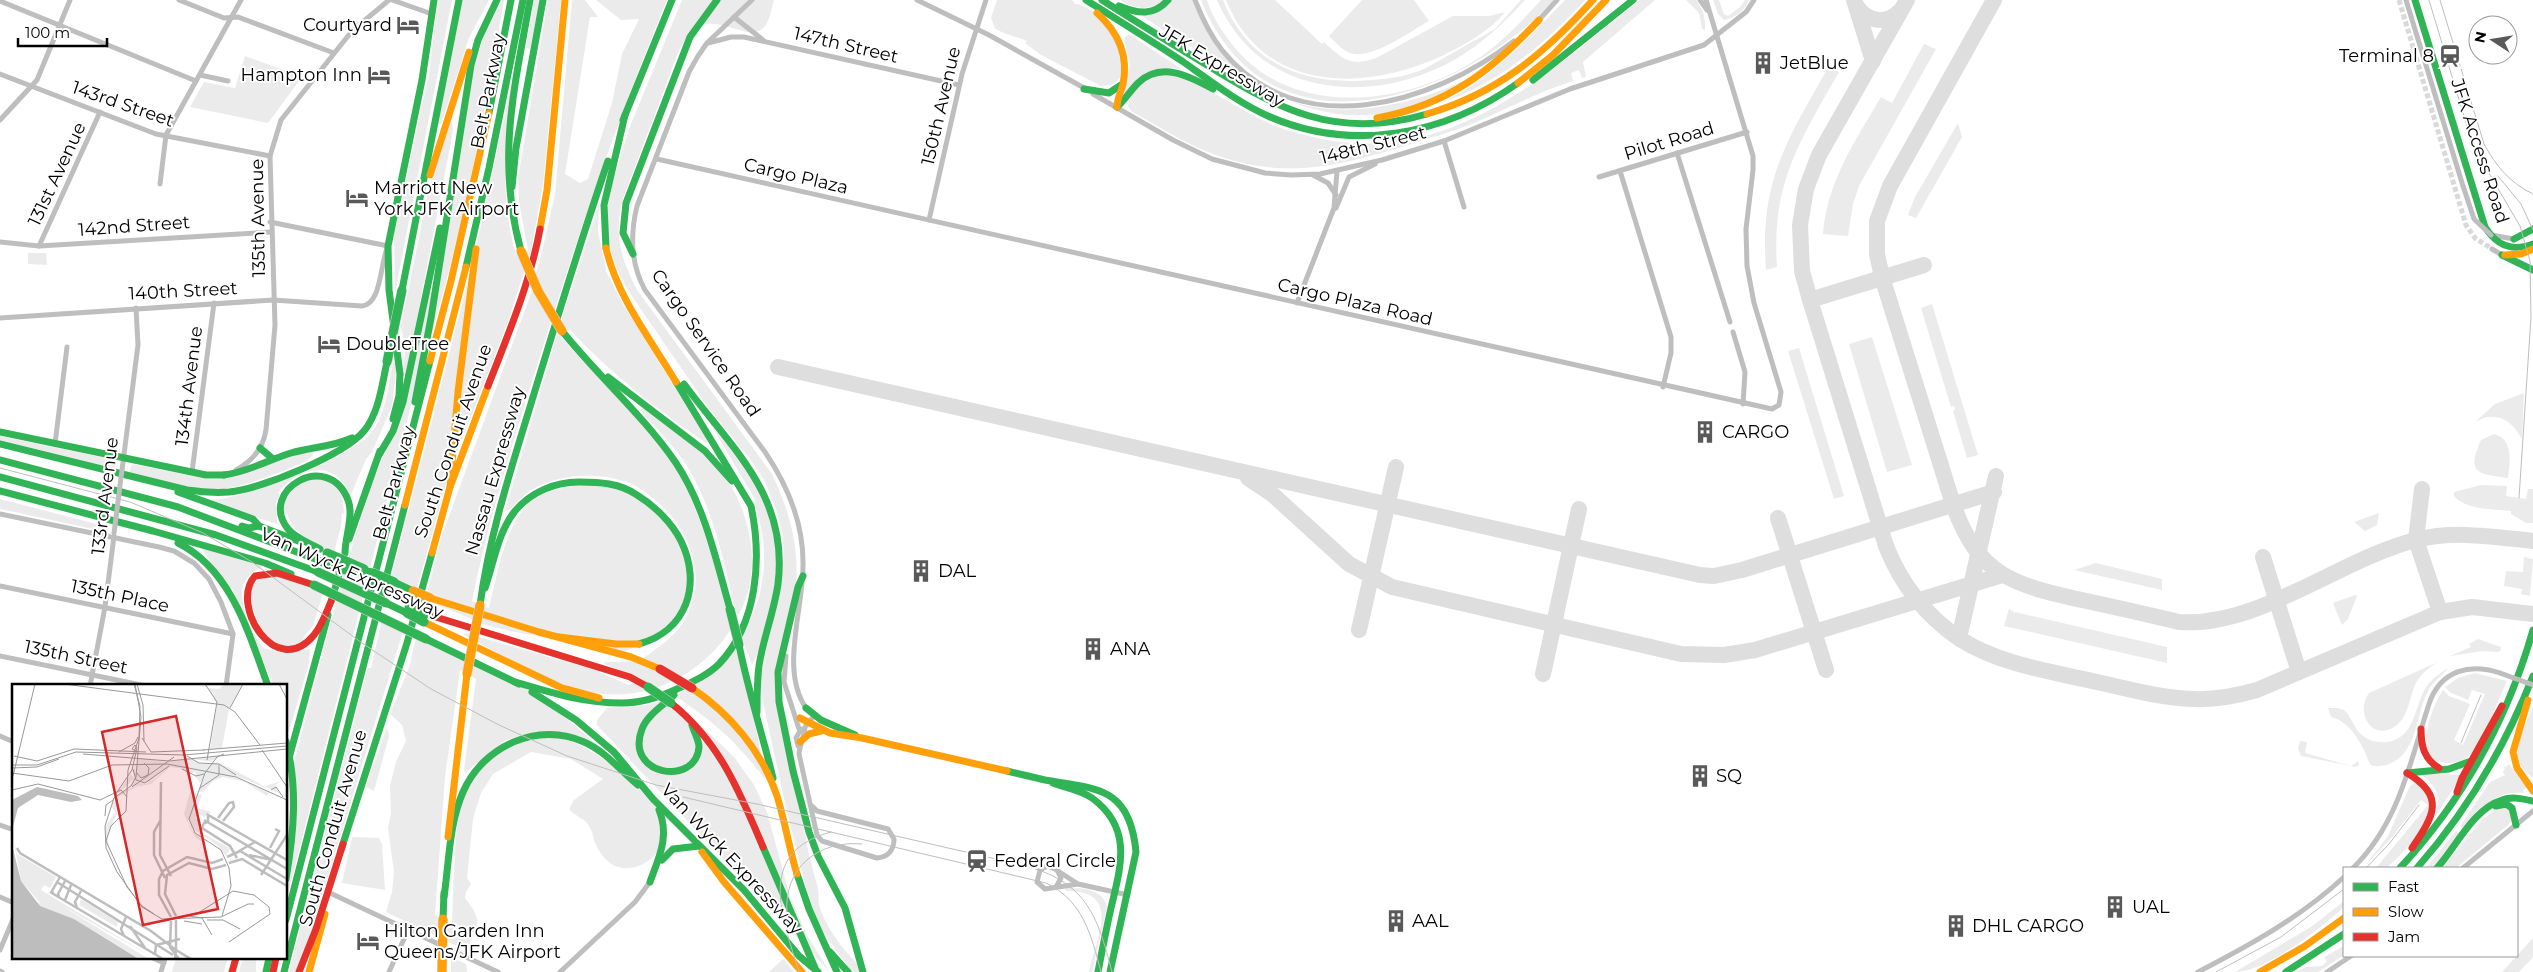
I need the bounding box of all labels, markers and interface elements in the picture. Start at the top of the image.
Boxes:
hotel icon: Courtyard [395,12,421,38]
place label: Courtyard [303,14,392,36]
scale bar [18,15,106,47]
north arrow [2468,15,2518,65]
street label: JFK Expressway [1155,19,1289,112]
street label: 147th Street [792,22,900,68]
text: 100 m [25,23,70,42]
text: N [2470,30,2490,45]
street label: Belt Parkway [466,31,510,151]
station icon: Terminal 8 [2437,43,2463,69]
street label: 150th Avenue [917,45,965,167]
place label: Terminal 8 [2339,45,2434,67]
building icon: JetBlue [1750,50,1776,76]
place label: JetBlue [1779,52,1849,74]
hotel icon: Hampton Inn [366,62,392,88]
place label: Hampton Inn [241,64,362,86]
street label: JFK Access Road [2446,75,2514,226]
street label: 143rd Street [69,76,177,132]
street label: Pilot Road [1621,117,1717,165]
street label: 131st Avenue [23,119,91,229]
street label: 148th Street [1318,121,1428,169]
street label: Cargo Plaza [742,153,850,199]
street label: 135th Avenue [246,158,270,278]
place label: Marriott New York JFK Airport [374,177,519,220]
hotel icon: Marriott New York JFK Airport [344,185,370,211]
street label: 142nd Street [77,211,191,241]
street label: Cargo Service Road [647,265,765,421]
street label: Cargo Plaza Road [1275,273,1435,331]
street label: 140th Street [128,277,238,305]
street label: 134th Avenue [171,325,207,447]
hotel icon: DoubleTree [316,331,342,357]
place label: DoubleTree [346,333,449,355]
street label: South Conduit Avenue [409,341,497,541]
street label: Nassau Expressway [460,384,530,558]
building icon: CARGO [1692,419,1718,445]
place label: CARGO [1722,421,1789,443]
street label: Belt Parkway [368,423,420,542]
street label: 133rd Avenue [87,436,123,556]
street label: Van Wyck Expressway [257,523,447,623]
building icon: DAL [908,558,934,584]
place label: DAL [938,560,977,582]
street label: 135th Place [69,575,171,617]
street label: 135th Street [22,635,130,679]
building icon: ANA [1080,636,1106,662]
place label: ANA [1110,638,1151,660]
inset map [12,684,288,960]
street label: South Conduit Avenue [294,727,372,929]
building icon: SQ [1687,763,1713,789]
place label: SQ [1716,765,1742,787]
street label: Van Wyck Expressway [656,779,808,939]
station icon: Federal Circle [964,848,990,874]
place label: Federal Circle [994,850,1116,872]
legend [2343,867,2518,957]
text: Fast [2388,877,2419,896]
building icon: UAL [2102,894,2128,920]
place label: UAL [2132,896,2170,918]
text: Slow [2388,902,2424,921]
building icon: AAL [1383,908,1409,934]
place label: AAL [1412,910,1449,932]
building icon: DHL CARGO [1943,913,1969,939]
place label: DHL CARGO [1972,915,2084,937]
place label: Hilton Garden Inn Queens/JFK Airport [384,920,561,963]
text: Jam [2387,927,2420,946]
hotel icon: Hilton Garden Inn Queens/JFK Airport [355,928,381,954]

